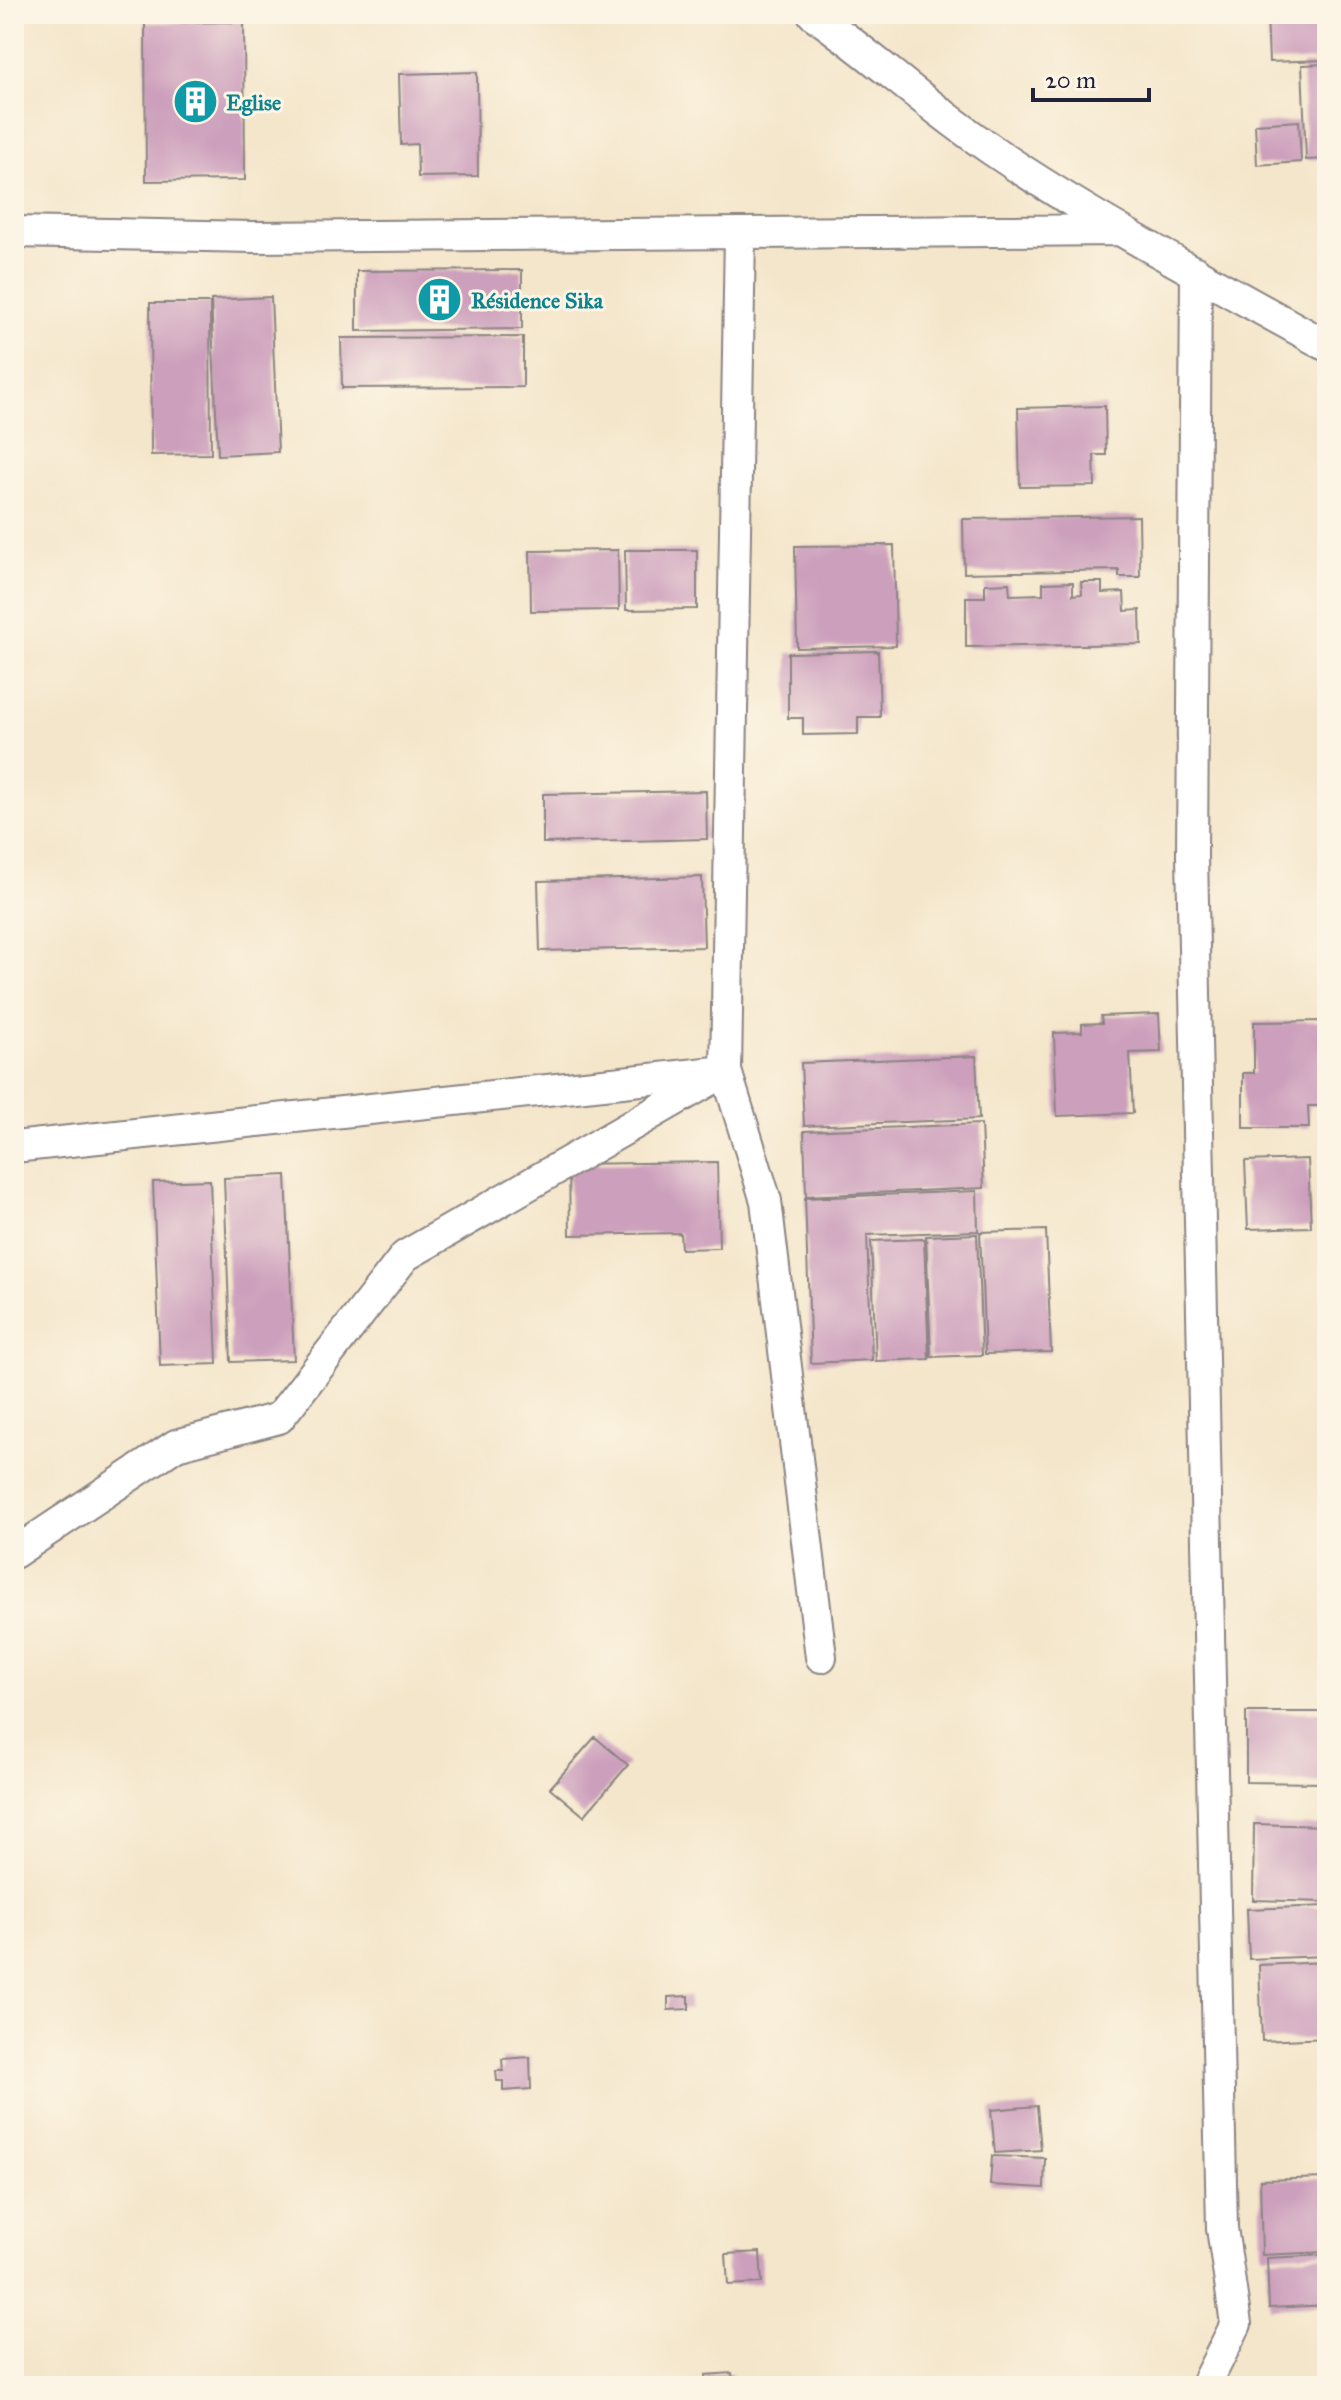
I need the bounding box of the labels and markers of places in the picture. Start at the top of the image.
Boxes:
building icon: Eglise [171,78,219,126]
place label: Eglise [226,89,281,116]
building icon: Résidence Sika [416,276,464,324]
place label: Résidence Sika [471,287,604,314]

